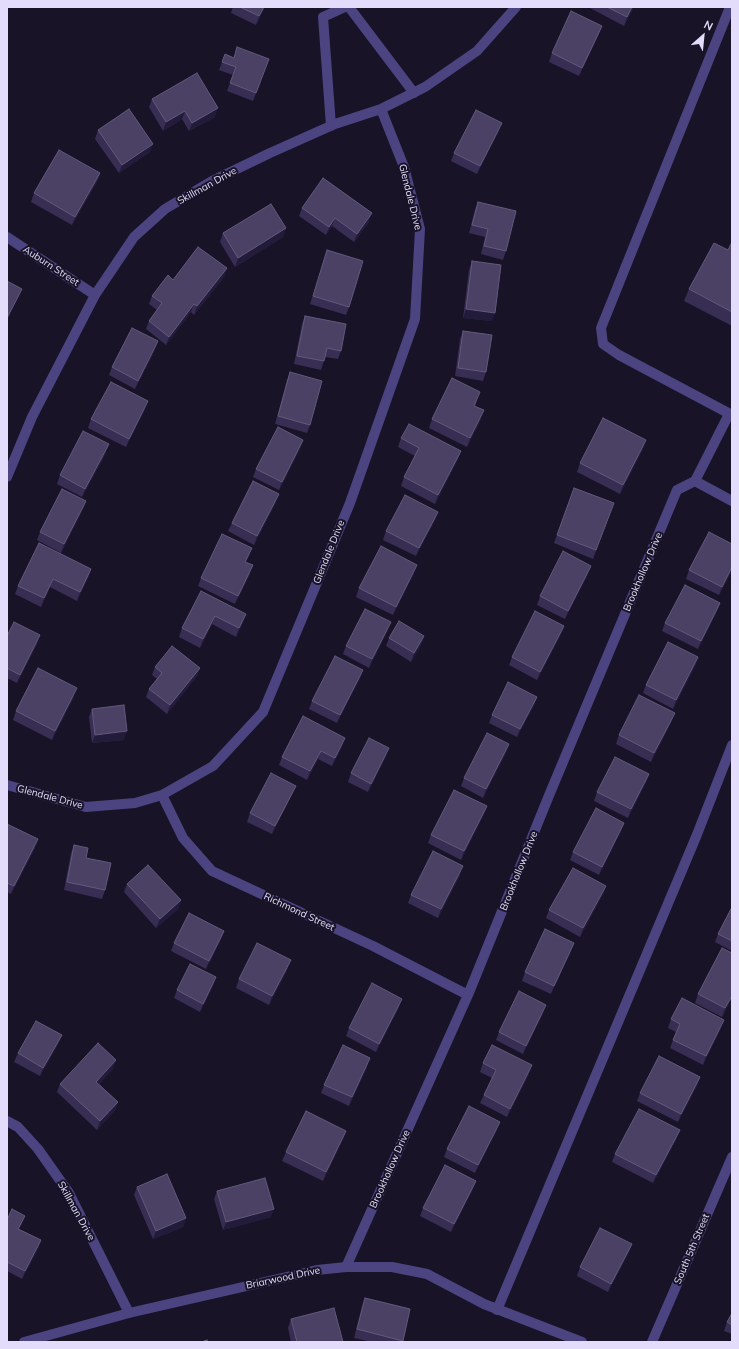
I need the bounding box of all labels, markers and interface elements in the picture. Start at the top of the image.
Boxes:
north arrow [683,16,723,56]
text: N [702,17,715,33]
street label: Glendale Drive [396,163,424,231]
street label: Skillman Drive [175,165,239,207]
street label: Auburn Street [21,243,81,289]
street label: Glendale Drive [311,518,347,586]
street label: Brookhollow Drive [621,531,665,613]
street label: Glendale Drive [16,782,84,812]
street label: Brookhollow Drive [498,830,540,912]
street label: Richmond Street [262,890,336,934]
street label: Brookhollow Drive [367,1128,413,1210]
street label: Skillman Drive [55,1179,97,1243]
street label: South 5th Street [672,1212,712,1286]
street label: Briarwood Drive [245,1264,321,1292]

